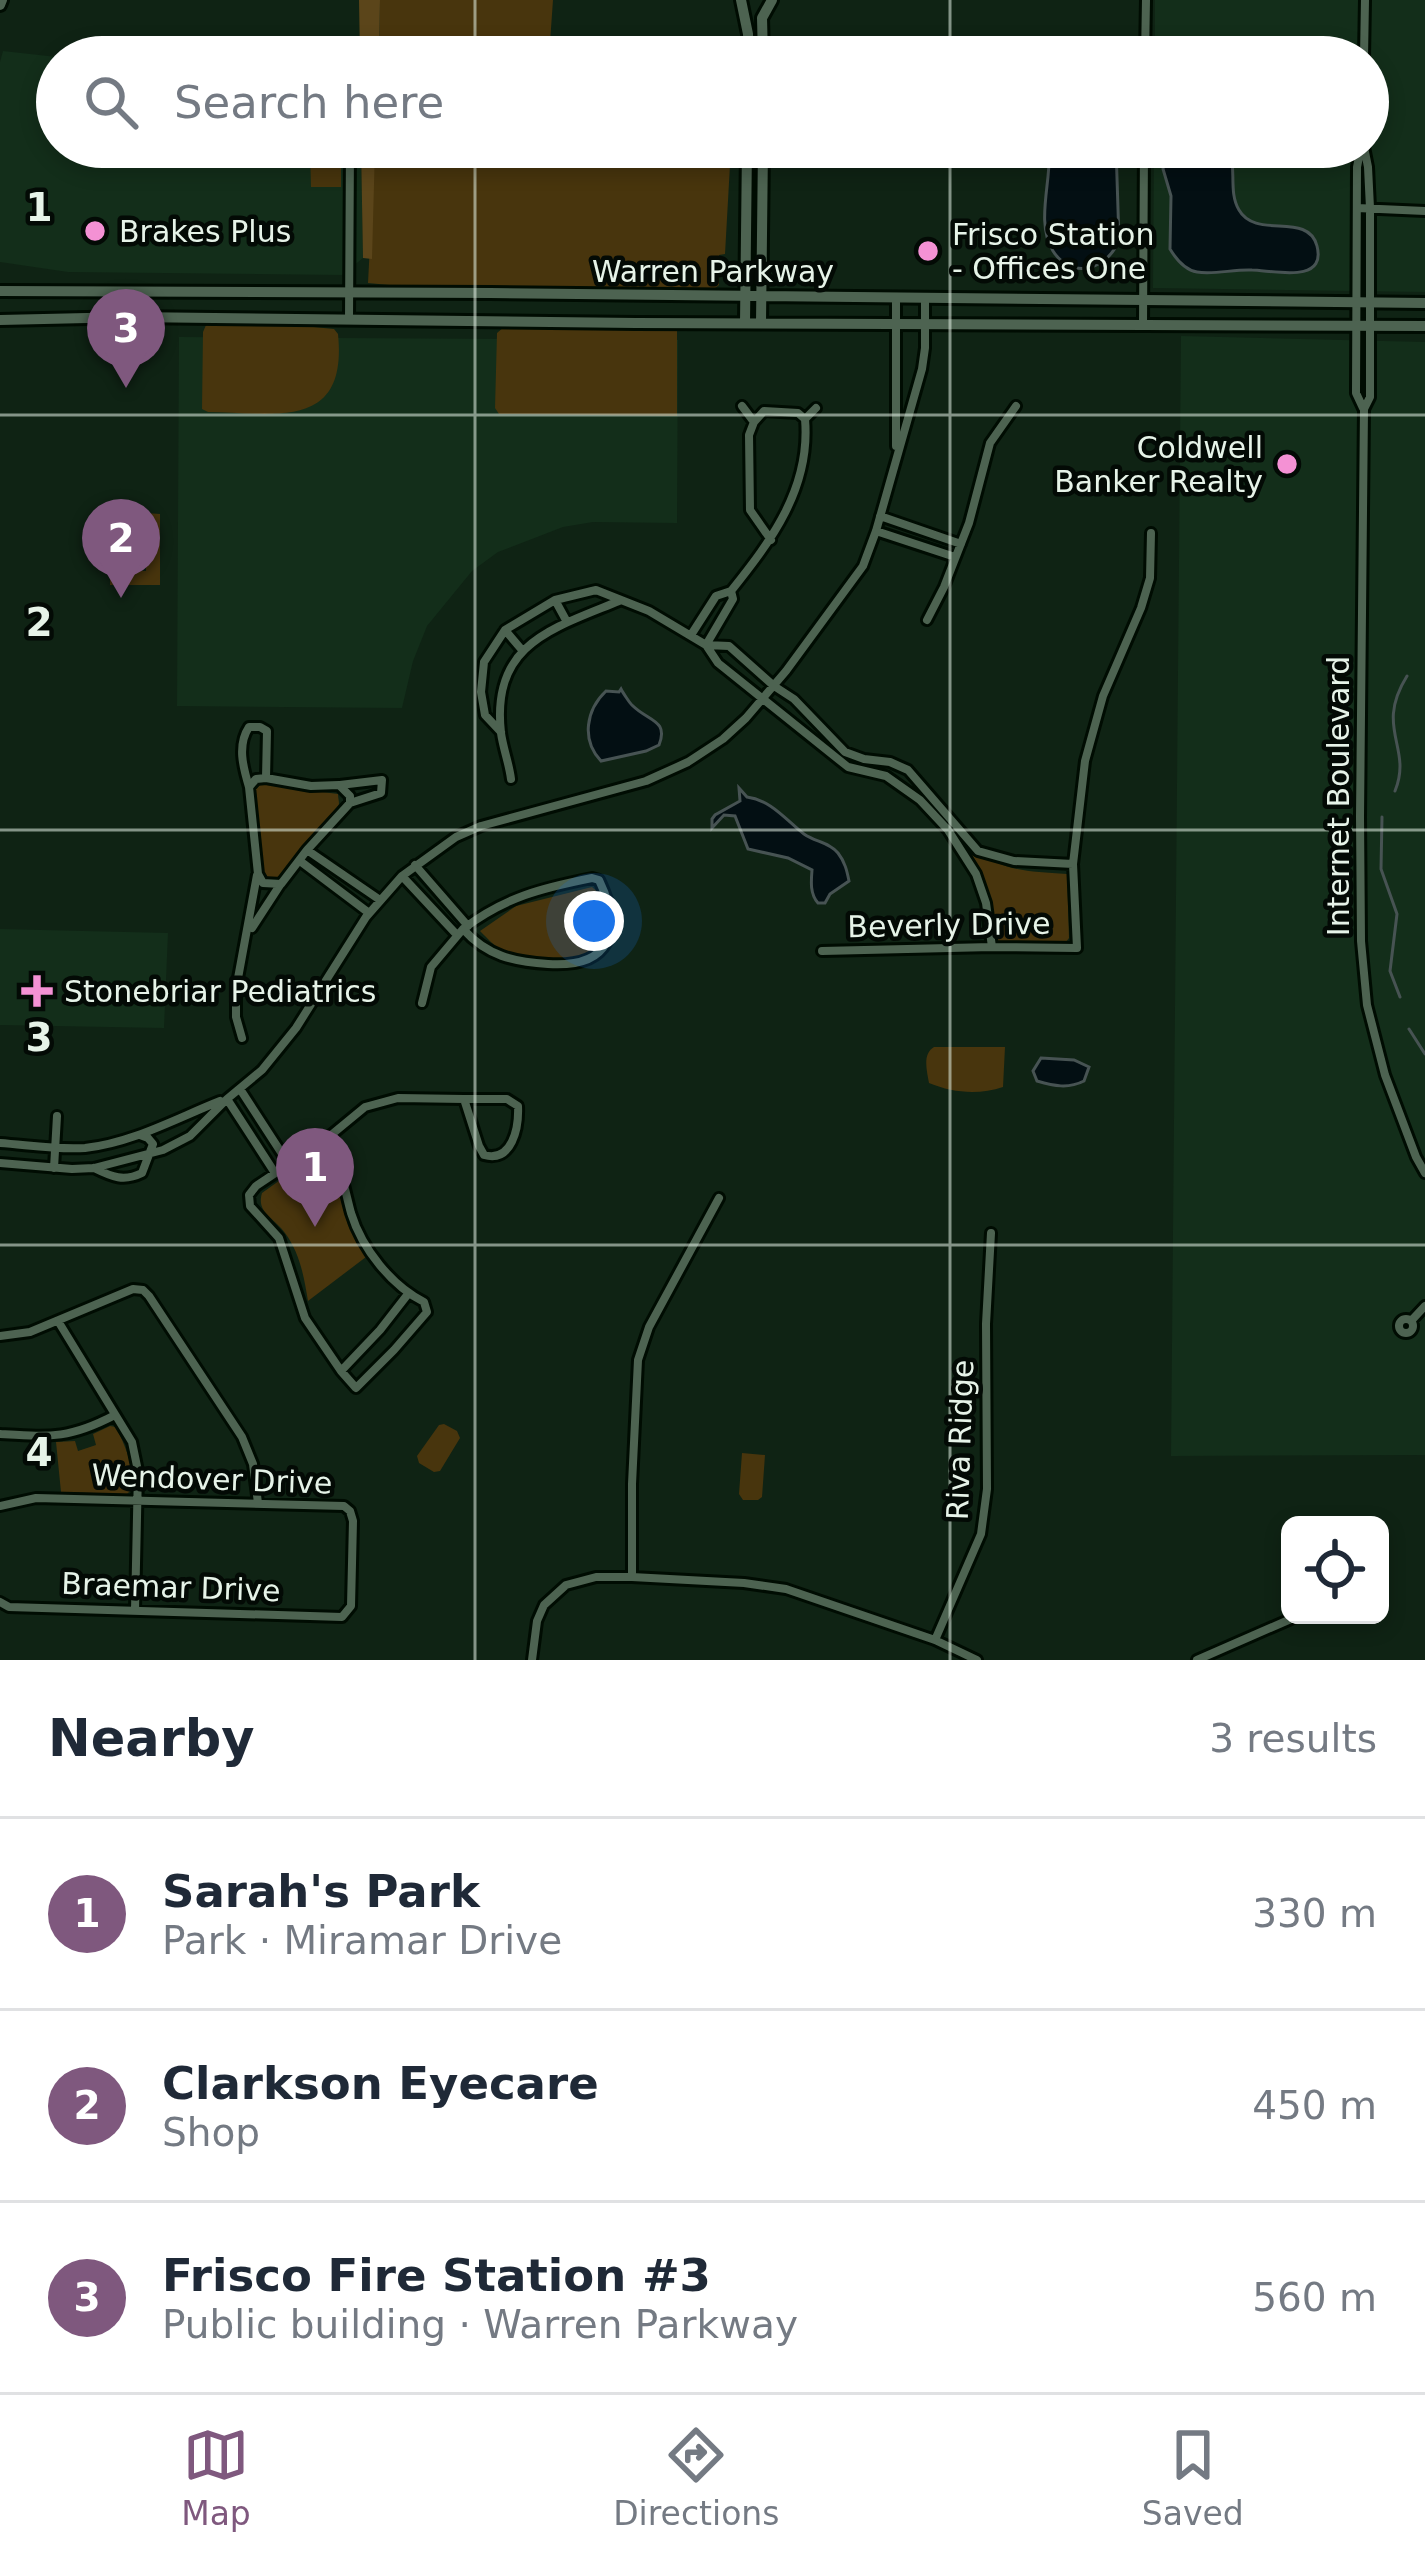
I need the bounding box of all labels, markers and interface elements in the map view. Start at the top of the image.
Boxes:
search box [36,36,1389,168]
icon: search [78,69,144,135]
text: Search here [174,76,444,129]
text: 1 [25,185,53,230]
place label: Brakes Plus [119,214,291,249]
place label: Frisco Station - Offices One [952,217,1154,286]
marker: Brakes Plus [82,218,108,244]
marker: Frisco Station - Offices One [915,238,941,264]
street label: Warren Parkway [592,254,834,289]
pin: 3 [87,289,165,388]
place label: Coldwell Banker Realty [1054,430,1263,499]
marker: Coldwell Banker Realty [1274,451,1300,477]
pin: 2 [82,499,160,598]
text: 2 [25,600,53,645]
street label: Internet Boulevard [1321,656,1356,936]
your location [564,891,624,951]
street label: Beverly Drive [847,906,1051,944]
place label: Stonebriar Pediatrics [64,974,376,1009]
marker: Stonebriar Pediatrics [21,975,53,1007]
text: 3 [25,1015,53,1060]
pin: 1 [276,1128,354,1227]
street label: Riva Ridge [940,1359,980,1521]
text: 4 [25,1430,53,1475]
street label: Wendover Drive [91,1457,333,1501]
map controls [1281,1516,1389,1624]
button: locate [1281,1516,1389,1624]
street label: Braemar Drive [61,1566,281,1608]
text: Nearby [48,1709,255,1768]
text: 3 results [1209,1716,1377,1761]
text: Sarah's Park [162,1865,480,1918]
text: 1 [73,1891,101,1936]
text: 330 m [1252,1891,1377,1936]
text: Park · Miramar Drive [162,1918,562,1963]
text: Clarkson Eyecare [162,2057,599,2110]
text: 2 [73,2083,101,2128]
text: 450 m [1252,2083,1377,2128]
text: Shop [162,2110,260,2155]
text: Frisco Fire Station #3 [162,2249,711,2302]
text: 3 [73,2275,101,2320]
text: 560 m [1252,2275,1377,2320]
text: Public building · Warren Parkway [162,2302,798,2347]
tab: Map [181,2422,251,2533]
tab: Directions [613,2422,779,2533]
tab: Saved [1142,2422,1244,2533]

